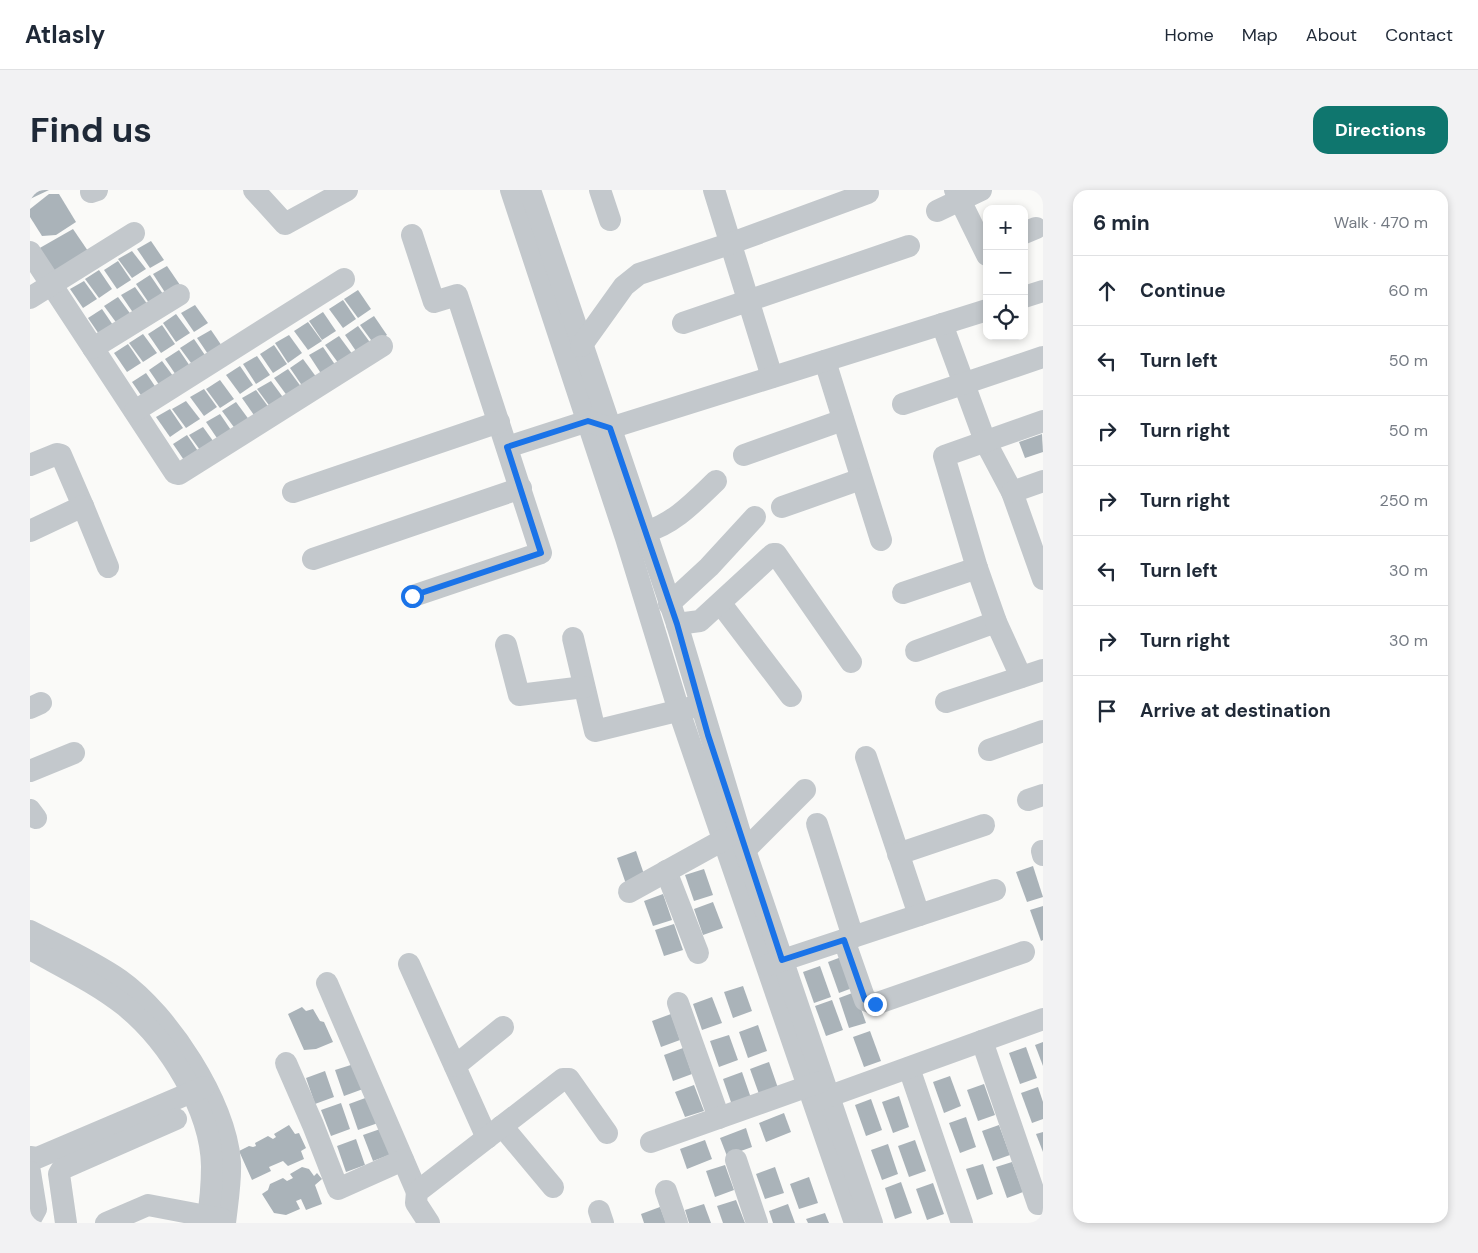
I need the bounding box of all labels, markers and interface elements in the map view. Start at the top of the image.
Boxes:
text: Atlasly [25,19,105,50]
text: Home [1164,23,1214,47]
text: Map [1242,23,1278,47]
text: About [1306,23,1357,47]
text: Contact [1385,23,1453,47]
button: Directions [1313,106,1448,154]
text: Find us [30,107,152,153]
map controls [983,205,1028,340]
button: + [983,205,1028,250]
text: 6 min [1093,209,1150,237]
text: Walk · 470 m [1334,212,1428,233]
button: − [983,250,1028,295]
icon: ahead [1093,277,1121,305]
text: Continue [1140,278,1226,303]
text: 60 m [1388,280,1428,301]
button: locate [983,295,1028,340]
icon: left [1093,347,1121,375]
text: Turn left [1140,348,1218,373]
text: 50 m [1389,350,1428,371]
icon: right [1093,417,1121,445]
text: Turn right [1140,418,1230,443]
text: 50 m [1389,420,1428,441]
icon: right [1093,487,1121,515]
text: Turn right [1140,488,1230,513]
text: 250 m [1380,490,1428,511]
icon: left [1093,557,1121,585]
text: Turn left [1140,558,1218,583]
text: 30 m [1389,560,1428,581]
route start [401,585,424,608]
icon: right [1093,627,1121,655]
text: Turn right [1140,628,1230,653]
text: 30 m [1389,630,1428,651]
icon: arrive [1093,697,1121,725]
text: Arrive at destination [1140,698,1331,723]
route end [864,993,887,1016]

